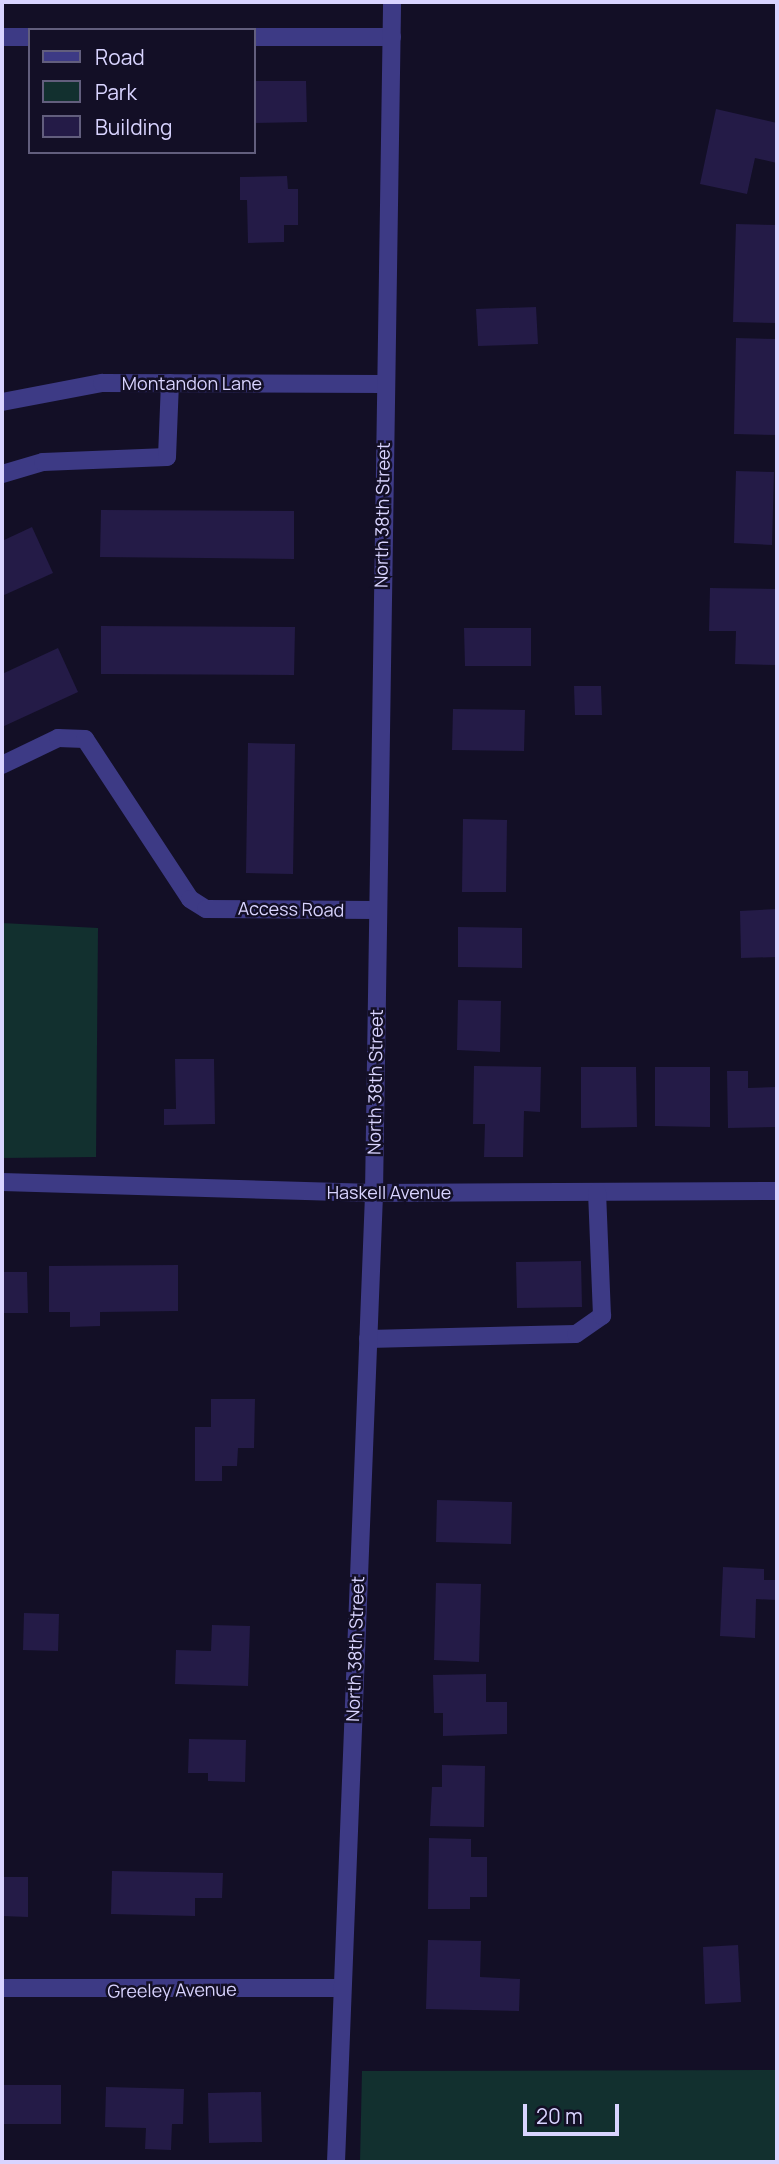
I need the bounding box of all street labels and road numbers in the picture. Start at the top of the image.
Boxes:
street label: Montandon Lane [122,372,262,394]
street label: North 38th Street [370,442,394,588]
street label: Access Road [238,897,344,921]
street label: North 38th Street [363,1009,387,1155]
street label: Haskell Avenue [327,1181,451,1203]
street label: North 38th Street [342,1576,368,1722]
street label: Greeley Avenue [107,1978,237,2002]

